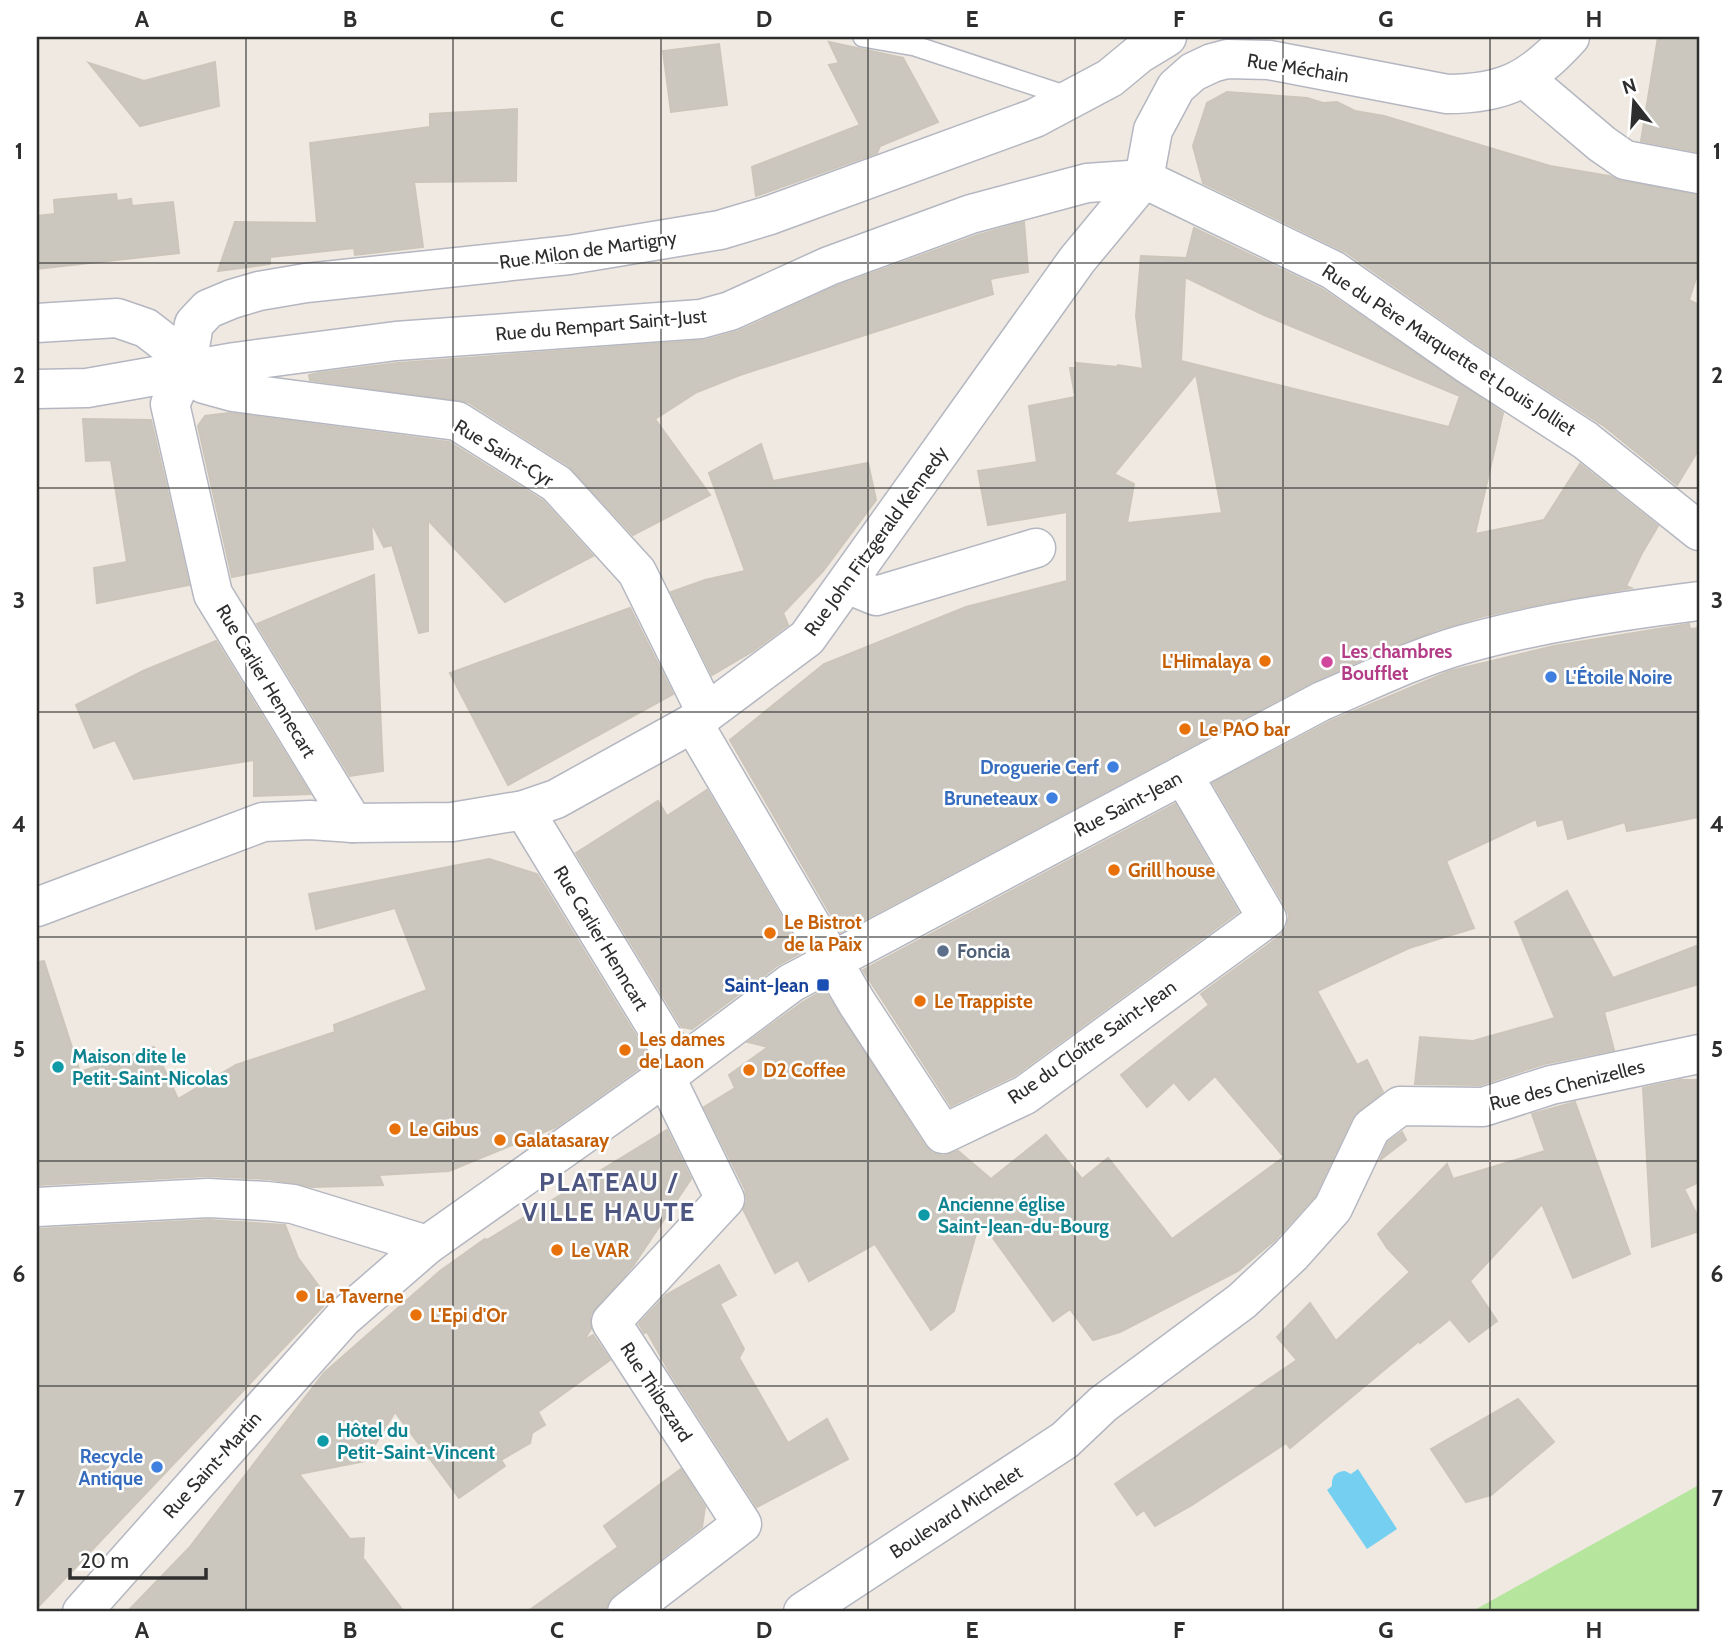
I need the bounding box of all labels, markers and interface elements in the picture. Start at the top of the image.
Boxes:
text: A [135,5,150,33]
text: B [343,5,357,33]
text: C [550,5,564,33]
text: D [756,5,772,33]
text: E [965,5,979,33]
text: F [1173,5,1185,33]
text: G [1378,5,1394,33]
text: H [1586,5,1602,33]
street label: Rue Méchain [1245,49,1351,87]
north arrow [1600,66,1670,136]
text: N [1619,73,1639,99]
text: 1 [15,137,23,165]
text: 1 [1713,137,1721,165]
street label: Rue Milon de Martigny [498,226,679,274]
street label: Rue du Père Marquette et Louis Jolliet [1318,259,1581,441]
street label: Rue du Rempart Saint-Just [494,304,708,346]
text: 2 [13,361,25,389]
text: 2 [1711,361,1723,389]
street label: Rue Saint-Cyr [450,414,558,492]
street label: Rue John Fitzgerald Kennedy [799,441,953,640]
text: 3 [13,586,25,614]
text: 3 [1711,586,1723,614]
street label: Rue Carlier Hennecart [211,600,321,762]
place label: Les chambres Boufflet [1341,640,1452,685]
place label: L'Himalaya [1162,650,1252,673]
marker: L'Himalaya [1257,653,1273,669]
marker: Les chambres Boufflet [1319,654,1335,670]
place label: L'Étoile Noire [1565,665,1673,689]
marker: L'Étoile Noire [1543,669,1559,685]
place label: Le PAO bar [1199,718,1291,741]
marker: Le PAO bar [1177,721,1193,737]
place label: Droguerie Cerf [980,756,1100,779]
marker: Droguerie Cerf [1105,759,1121,775]
street label: Rue Saint-Jean [1070,766,1186,842]
place label: Bruneteaux [944,787,1039,810]
marker: Bruneteaux [1044,790,1060,806]
text: 4 [12,810,26,838]
text: 4 [1710,810,1724,838]
place label: Grill house [1128,859,1215,882]
street label: Rue Carlier Henncart [549,861,654,1015]
marker: Grill house [1106,862,1122,878]
place label: Le Bistrot de la Paix [784,911,863,956]
marker: Le Bistrot de la Paix [762,925,778,941]
place label: Foncia [957,940,1011,963]
marker: Foncia [935,943,951,959]
place label: Saint-Jean [724,974,809,997]
street label: Rue du Cloître Saint-Jean [1004,975,1180,1109]
marker: Saint-Jean [815,977,831,993]
place label: Le Trappiste [934,990,1033,1013]
marker: Le Trappiste [912,993,928,1009]
place label: Les dames de Laon [639,1028,725,1073]
text: 5 [13,1035,25,1063]
text: 5 [1711,1035,1723,1063]
marker: Les dames de Laon [617,1042,633,1058]
place label: Maison dite le Petit-Saint-Nicolas [72,1045,228,1090]
street label: Rue des Chenizelles [1487,1055,1647,1115]
marker: Maison dite le Petit-Saint-Nicolas [50,1059,66,1075]
place label: D2 Coffee [763,1059,846,1082]
marker: D2 Coffee [741,1062,757,1078]
place label: Le Gibus [409,1118,479,1141]
marker: Le Gibus [387,1121,403,1137]
place label: Galatasaray [514,1129,610,1152]
marker: Galatasaray [492,1132,508,1148]
district label: PLATEAU / VILLE HAUTE [522,1166,696,1228]
place label: Ancienne église Saint-Jean-du-Bourg [938,1193,1109,1238]
marker: Ancienne église Saint-Jean-du-Bourg [916,1207,932,1223]
place label: Le VAR [571,1239,629,1262]
marker: Le VAR [549,1242,565,1258]
text: 6 [13,1260,25,1288]
text: 6 [1711,1260,1723,1288]
place label: La Taverne [316,1285,404,1308]
marker: La Taverne [294,1288,310,1304]
place label: L'Epi d'Or [430,1304,508,1327]
marker: L'Epi d'Or [408,1307,424,1323]
street label: Rue Thibezard [615,1338,697,1446]
street label: Rue Saint-Martin [158,1407,266,1523]
place label: Hôtel du Petit-Saint-Vincent [337,1419,495,1464]
marker: Hôtel du Petit-Saint-Vincent [315,1433,331,1449]
place label: Recycle Antique [79,1445,143,1490]
marker: Recycle Antique [149,1459,165,1475]
street label: Boulevard Michelet [886,1460,1027,1563]
text: 7 [13,1484,25,1512]
text: 7 [1711,1484,1723,1512]
scale bar [70,1537,206,1581]
text: 20 m [80,1548,129,1573]
text: A [135,1616,150,1644]
text: B [343,1616,357,1644]
text: C [550,1616,564,1644]
text: D [756,1616,772,1644]
text: E [965,1616,979,1644]
text: F [1173,1616,1185,1644]
text: G [1378,1616,1394,1644]
text: H [1586,1616,1602,1644]

